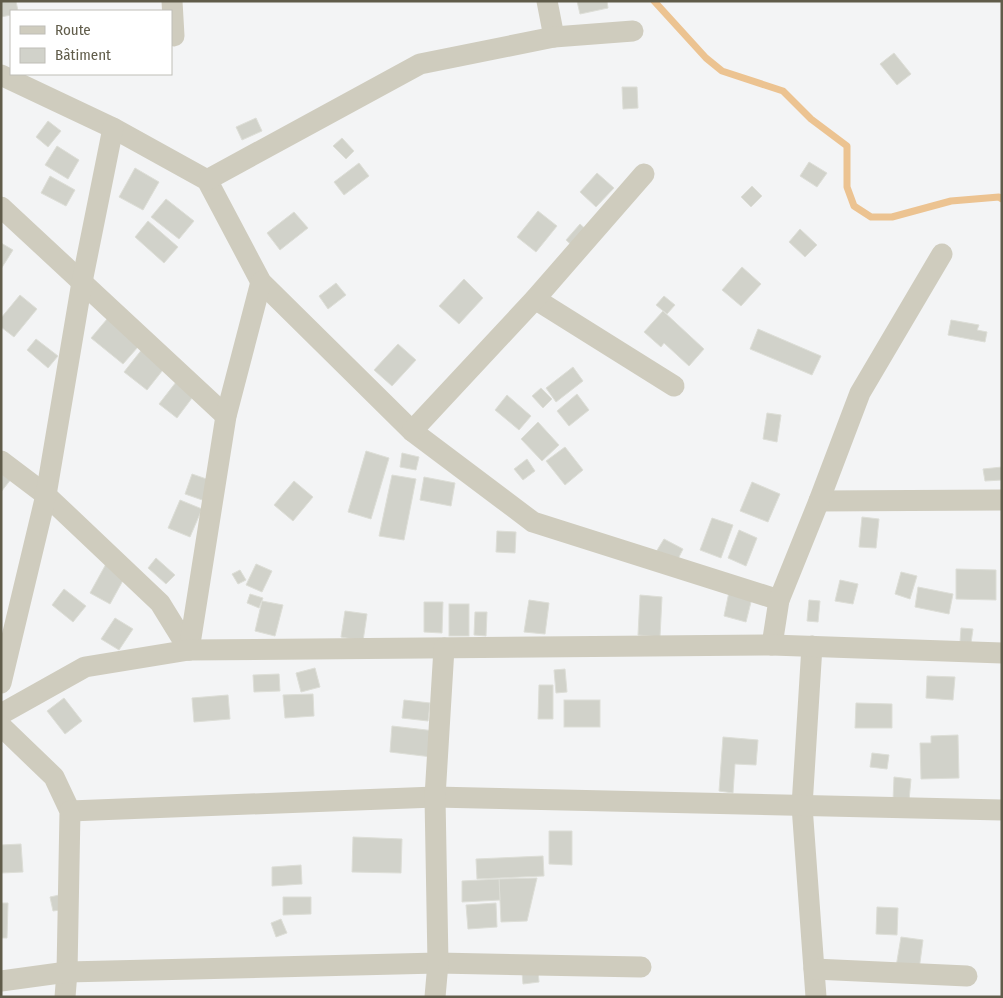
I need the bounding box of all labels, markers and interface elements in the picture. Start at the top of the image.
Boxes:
legend [10,10,172,75]
text: Route [55,21,91,39]
text: Bâtiment [55,46,111,64]

